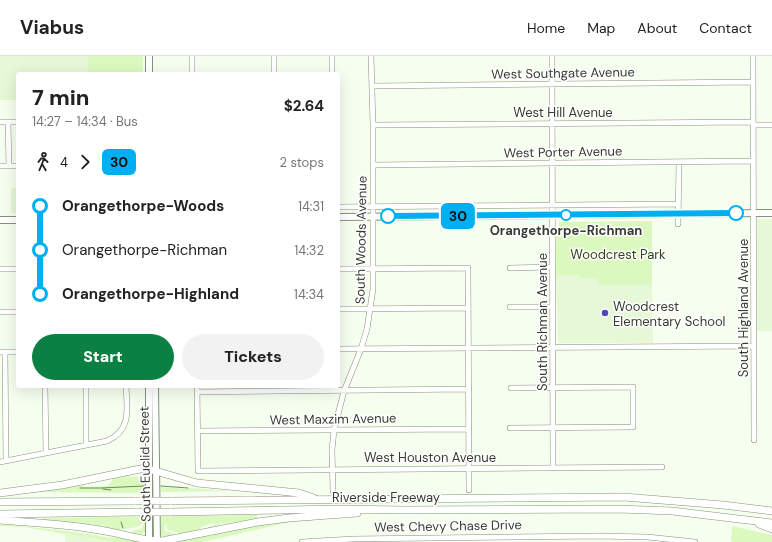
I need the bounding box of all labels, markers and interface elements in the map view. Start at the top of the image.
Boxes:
text: Viabus [20,15,84,40]
text: Home [527,19,565,37]
text: Map [587,19,615,37]
text: About [637,19,677,37]
text: Contact [699,19,752,37]
street label: West Southgate Avenue [491,63,635,83]
text: 7 min [32,83,90,112]
text: $2.64 [284,96,324,116]
street label: West Hill Avenue [513,104,613,121]
text: 14:27 – 14:34 · Bus [32,113,138,130]
street label: West Porter Avenue [504,142,622,162]
icon: walk [32,151,54,173]
icon: forward [74,151,96,173]
text: 30 [110,153,128,171]
text: 4 [60,154,68,171]
text: 2 stops [280,154,324,171]
street label: South Woods Avenue [351,176,371,304]
text: Orangethorpe-Woods [62,196,224,216]
text: 14:31 [298,198,324,215]
line badge: 30 [440,203,476,229]
unlabelled marker [728,205,744,221]
text: 30 [449,207,467,225]
unlabelled marker [380,208,396,224]
marker: Orangethorpe-Richman [560,209,572,221]
place label: Orangethorpe-Richman [490,222,642,239]
street label: South Highland Avenue [735,239,752,377]
text: Orangethorpe-Richman [62,240,227,260]
text: 14:32 [294,242,324,259]
park label: Woodcrest Park [570,246,666,263]
street label: South Richman Avenue [534,253,551,391]
text: Orangethorpe-Highland [62,284,239,304]
text: 14:34 [294,286,324,303]
place label: Woodcrest Elementary School [613,298,726,330]
marker: Woodcrest Elementary School [600,308,610,318]
button: Start [32,334,174,380]
button: Tickets [182,334,324,380]
street label: South Euclid Street [135,406,155,522]
street label: West Maxzim Avenue [269,409,397,429]
street label: West Houston Avenue [364,449,496,466]
street label: Riverside Freeway [332,489,440,506]
street label: West Chevy Chase Drive [374,516,522,536]

